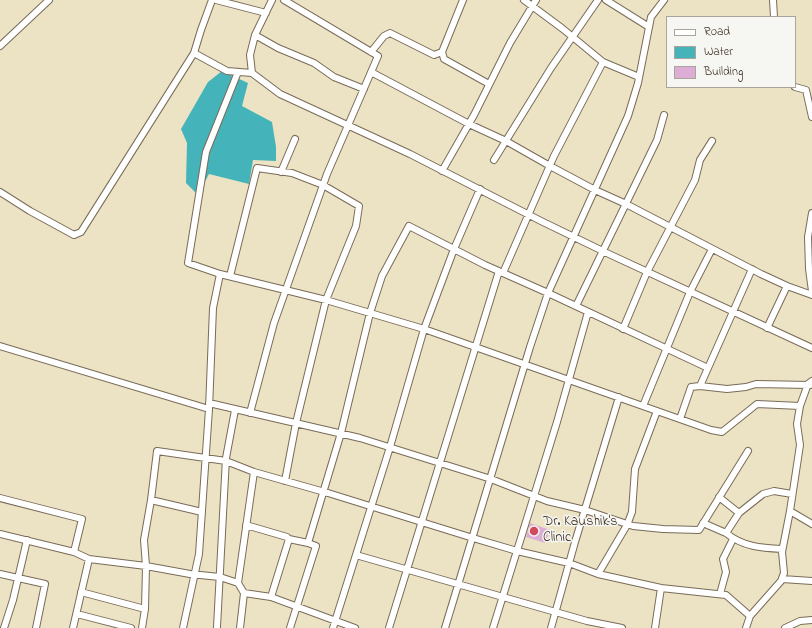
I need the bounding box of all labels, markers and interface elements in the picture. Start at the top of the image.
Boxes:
legend [666,16,796,88]
text: Road [704,23,730,41]
text: Water [704,43,733,61]
text: Building [704,63,743,81]
place label: Dr. Kaushik's Clinic [543,515,617,548]
marker: Dr. Kaushik's Clinic [528,525,540,537]

